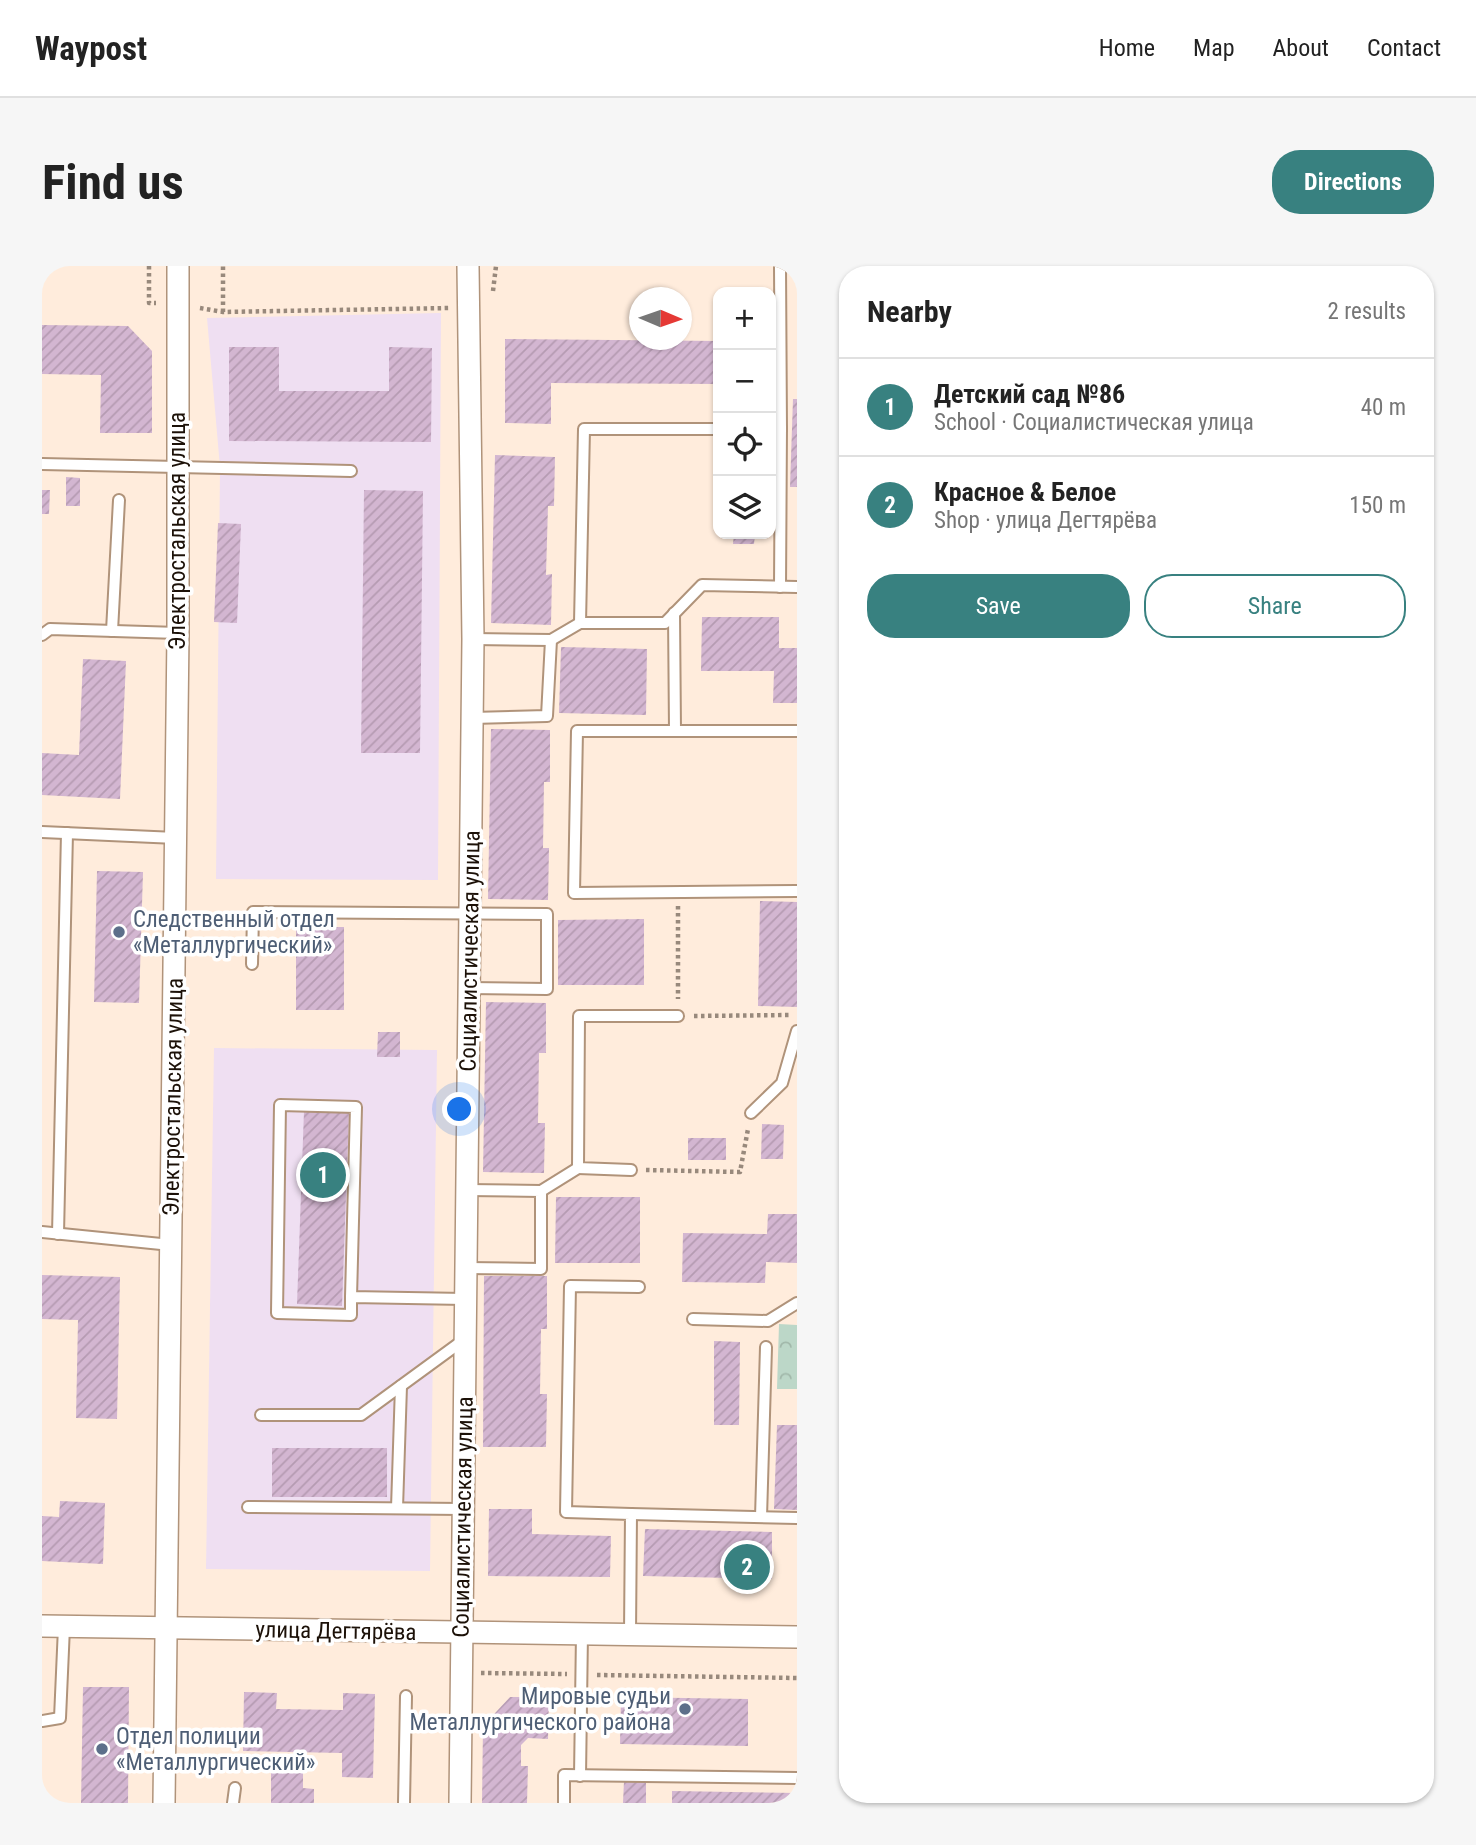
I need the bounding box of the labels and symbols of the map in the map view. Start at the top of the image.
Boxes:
north arrow [629,287,692,350]
street label: Электростальская улица [164,412,191,650]
street label: Социалистическая улица [454,830,486,1072]
place label: Следственный отдел «Металлургический» [133,906,335,959]
marker: Следственный отдел «Металлургический» [111,924,127,940]
street label: Электростальская улица [157,978,189,1216]
your location [442,1092,476,1126]
pin: 1 [300,1149,346,1201]
street label: Социалистическая улица [447,1396,479,1638]
pin: 2 [724,1541,770,1593]
street label: улица Дегтярёва [255,1616,417,1646]
place label: Мировые судьи Металлургического района [409,1683,671,1736]
marker: Мировые судьи Металлургического района [677,1701,693,1717]
place label: Отдел полиции «Металлургический» [116,1723,315,1776]
marker: Отдел полиции «Металлургический» [94,1741,110,1757]

